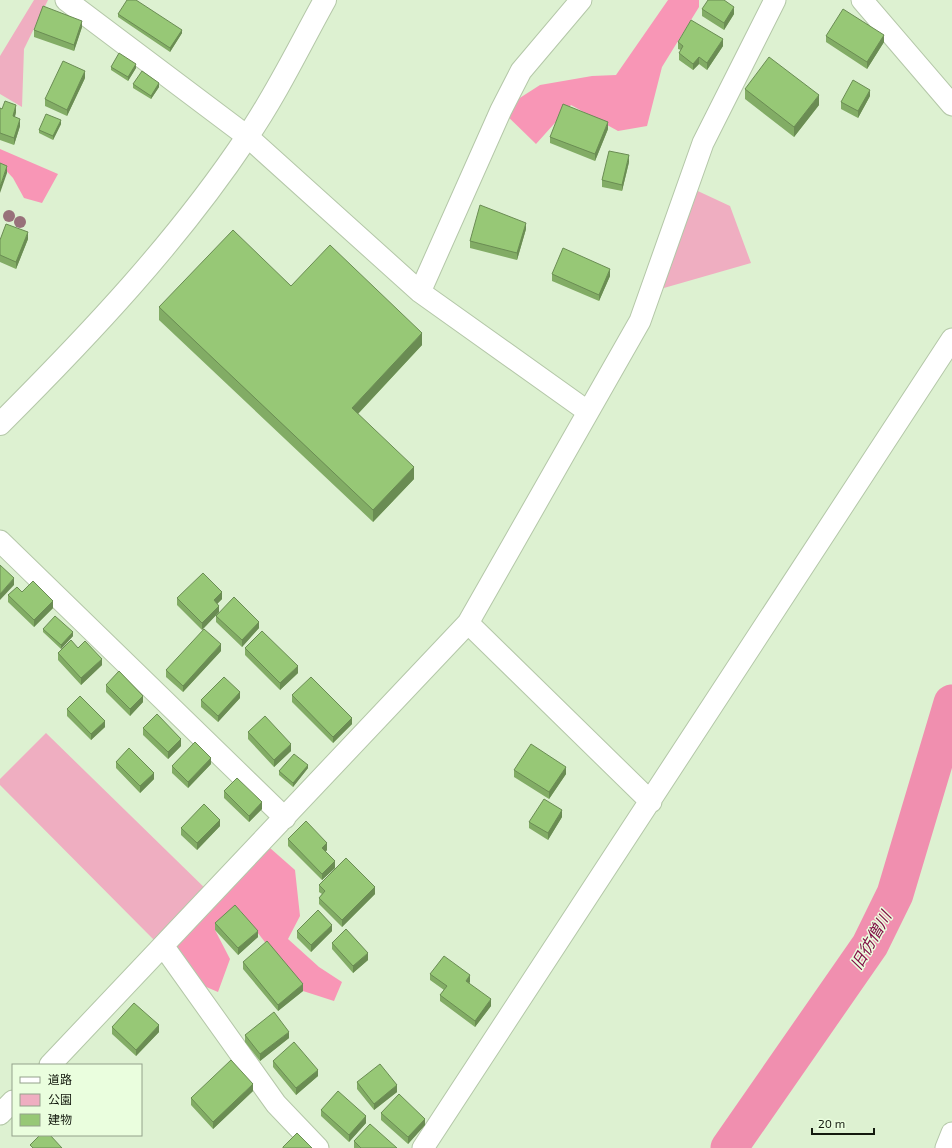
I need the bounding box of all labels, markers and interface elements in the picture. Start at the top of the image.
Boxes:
water label: 旧彷僧川 [846,906,895,972]
legend [12,1064,142,1136]
text: 道路 [48,1072,72,1086]
text: 公園 [48,1092,72,1106]
scale bar [812,1110,874,1136]
text: 建物 [48,1112,72,1126]
text: 20 m [818,1116,845,1130]

